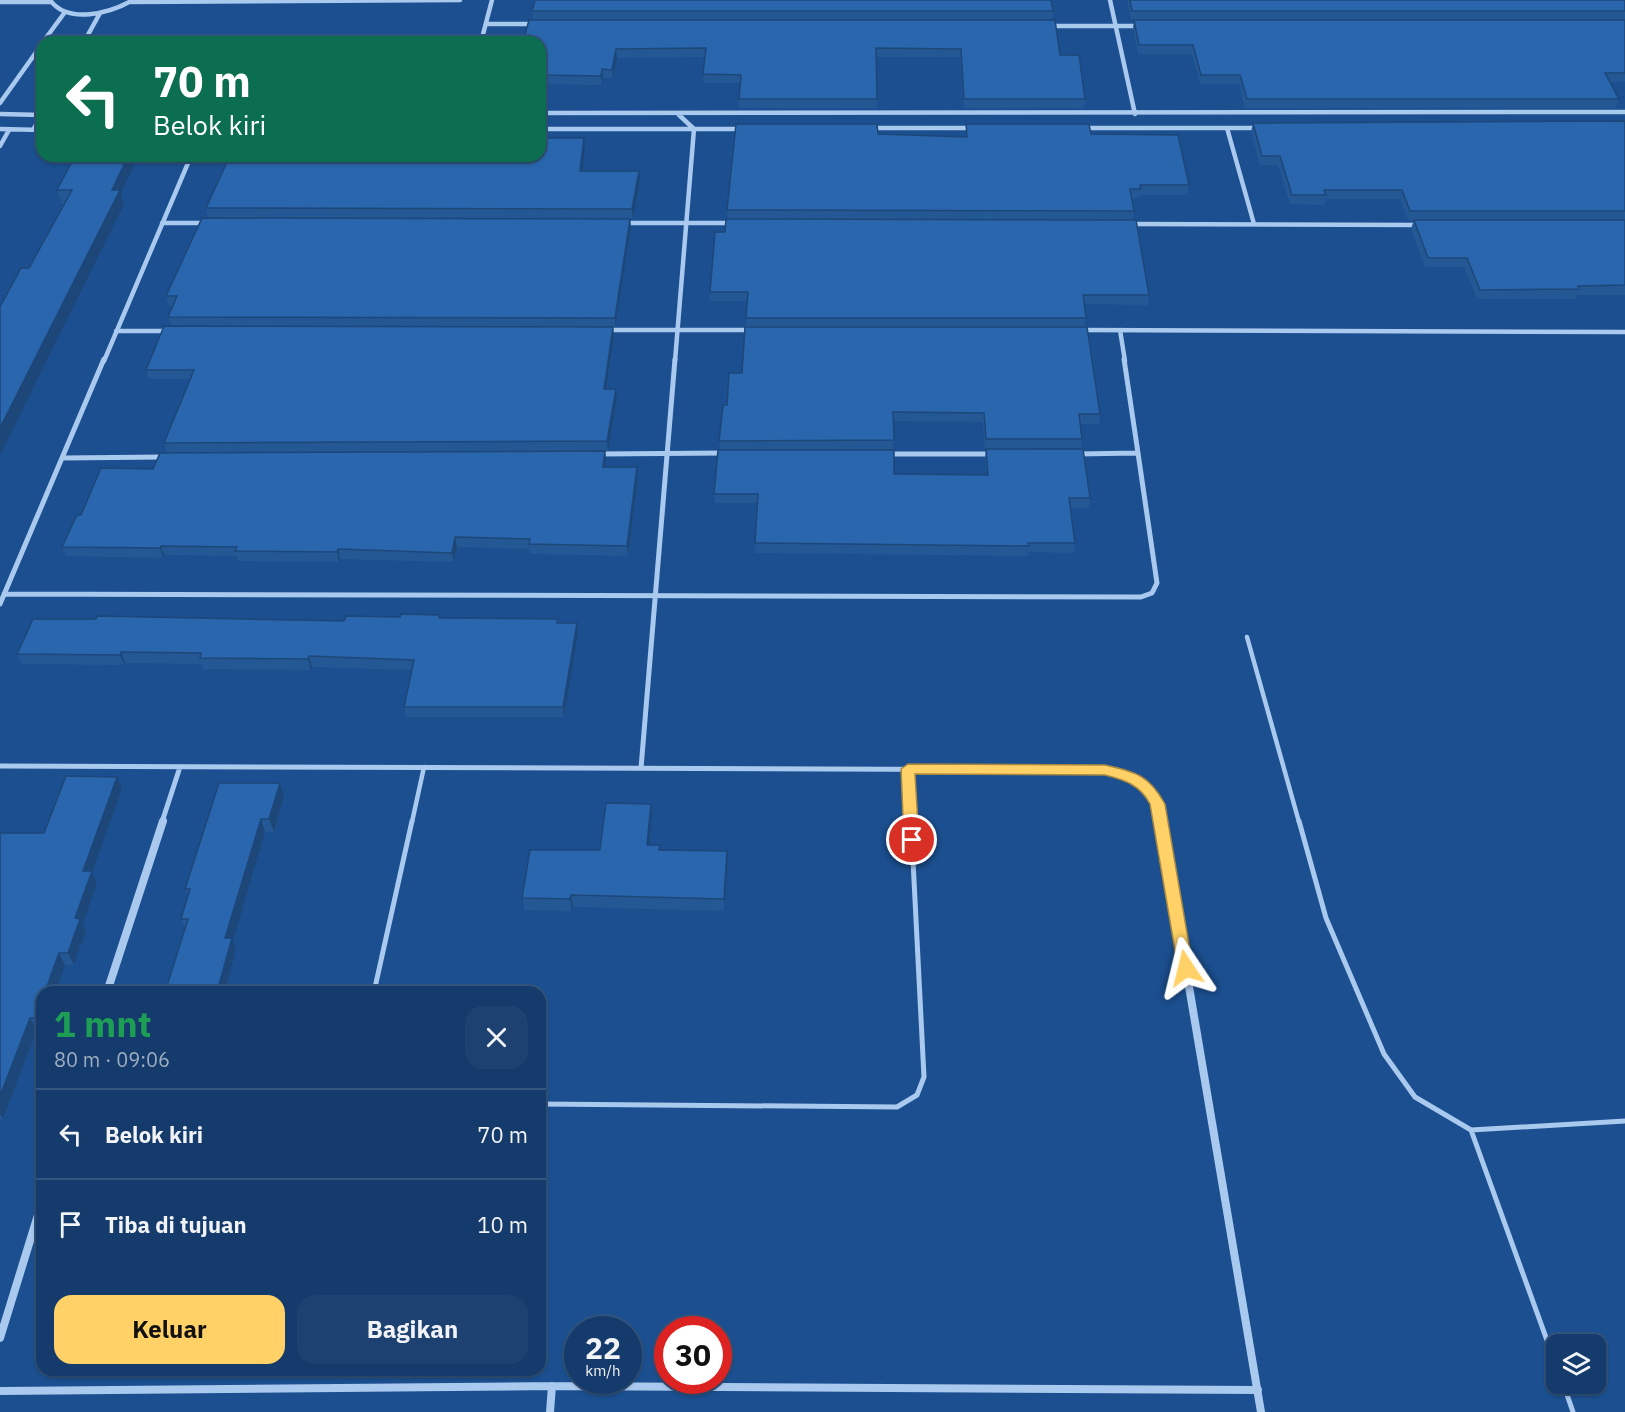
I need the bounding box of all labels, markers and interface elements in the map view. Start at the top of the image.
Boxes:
text: 70 m [153,54,251,109]
icon: left [54,60,132,138]
text: Belok kiri [153,107,266,142]
pin [886,814,937,865]
icon: arrive [895,823,928,856]
position arrow [1154,936,1218,1000]
text: 1 mnt [54,1000,152,1047]
button: close [465,1006,528,1069]
text: 80 m · 09:06 [54,1046,170,1073]
icon: left [54,1118,87,1151]
text: Belok kiri [105,1120,203,1149]
text: 70 m [477,1120,528,1149]
icon: arrive [54,1208,87,1241]
text: Tiba di tujuan [105,1210,247,1239]
text: 10 m [477,1210,528,1239]
button: Keluar [54,1295,285,1364]
button: Bagikan [297,1295,528,1364]
speed limit sign: 30 [654,1316,732,1394]
text: 22 [585,1328,621,1367]
map controls [1546,1334,1606,1394]
button: layers [1546,1334,1606,1394]
text: km/h [585,1361,621,1380]

